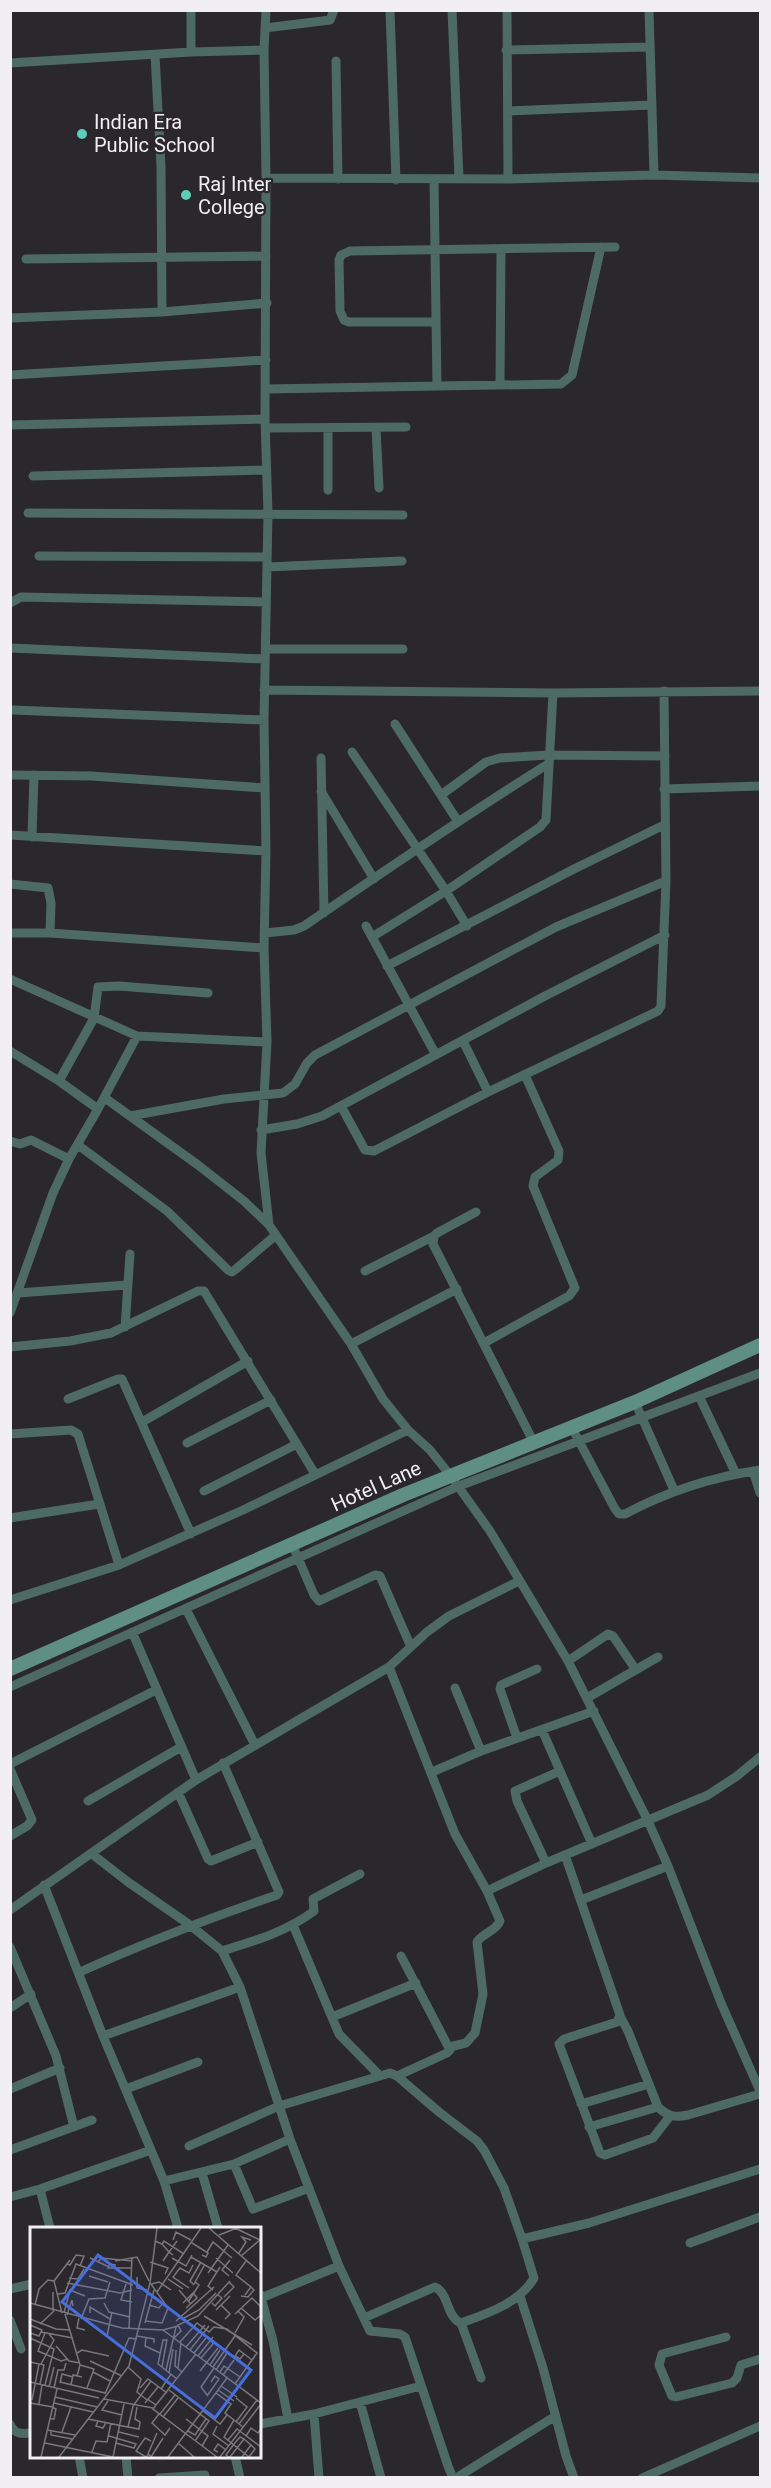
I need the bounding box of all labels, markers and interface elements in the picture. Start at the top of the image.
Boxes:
place label: Indian Era Public School [94,110,215,157]
marker: Indian Era Public School [75,127,89,141]
place label: Raj Inter College [198,172,272,219]
marker: Raj Inter College [179,188,193,202]
street label: Hotel Lane [327,1456,425,1516]
inset map [30,2227,261,2458]

